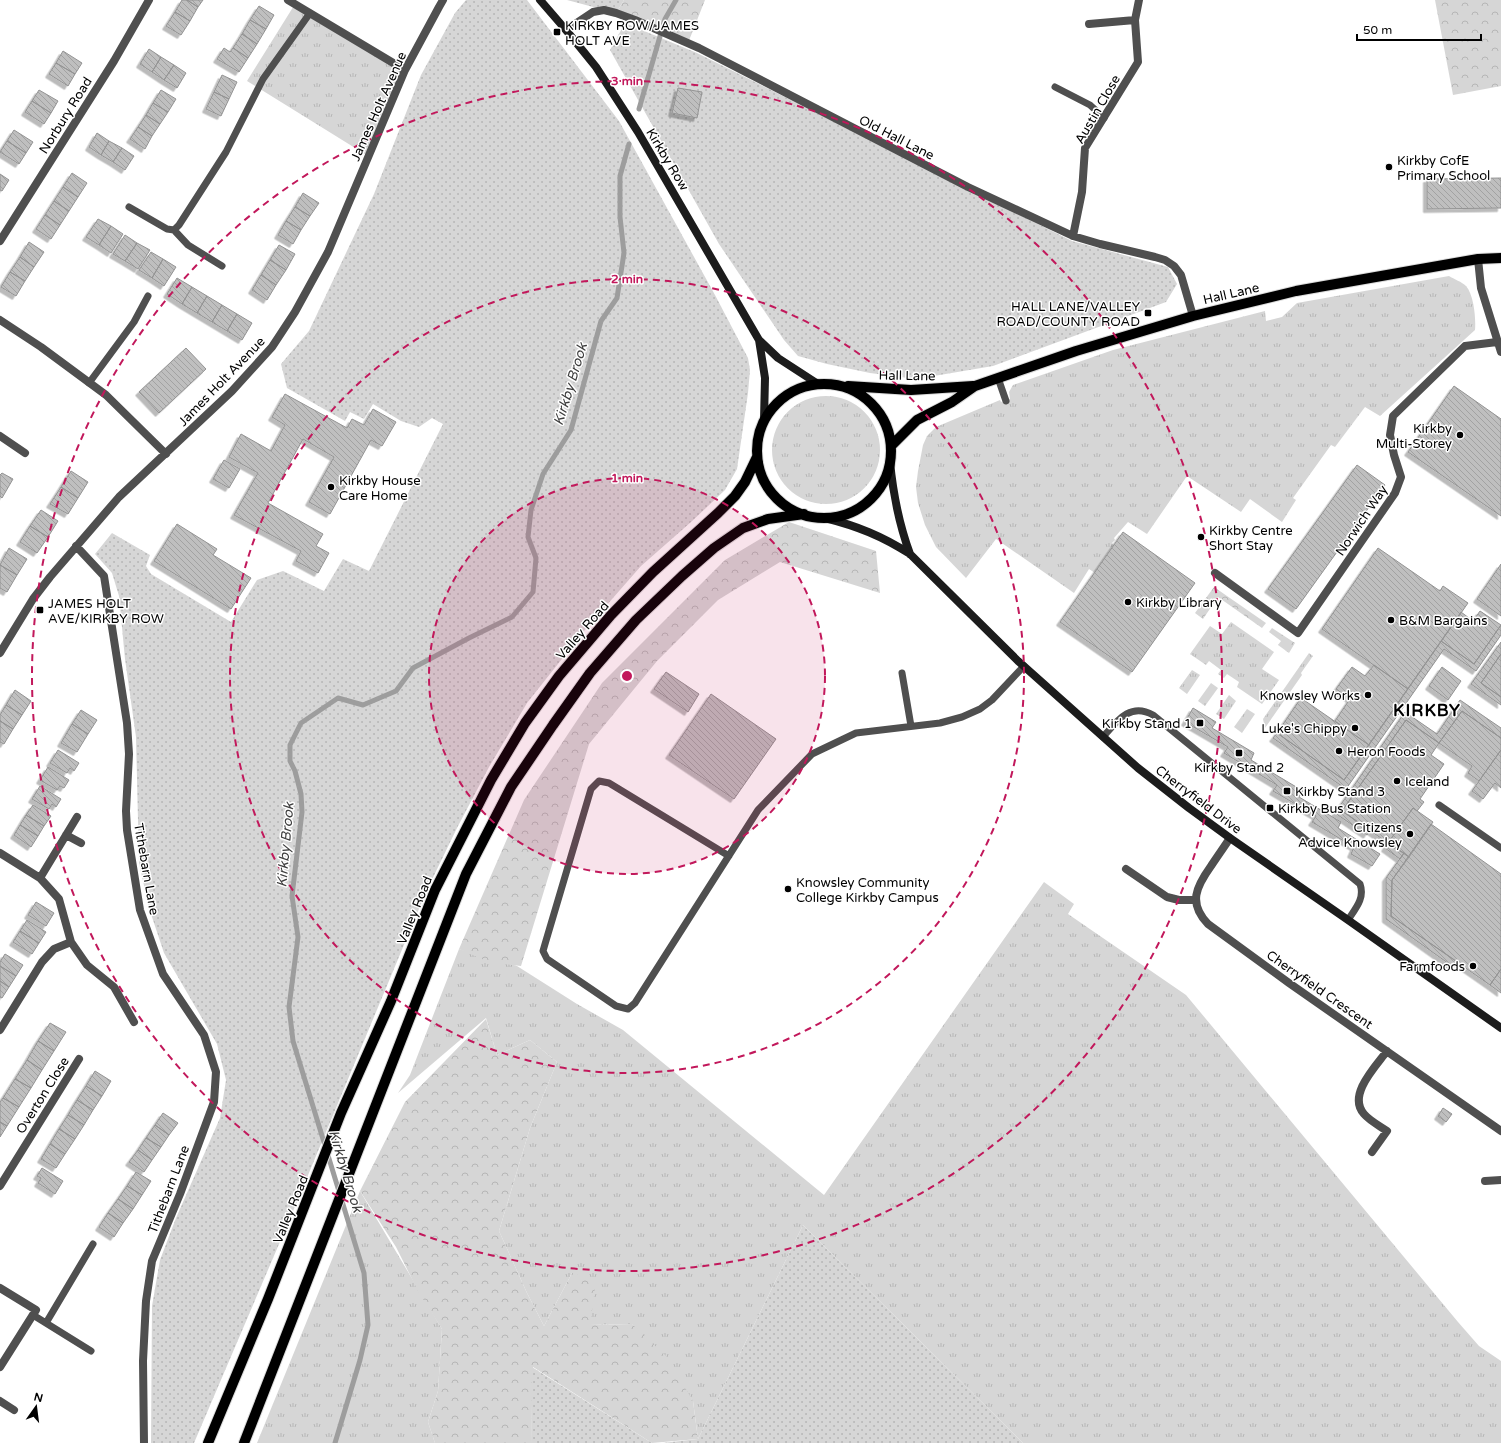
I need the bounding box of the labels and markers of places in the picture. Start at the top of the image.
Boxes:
place label: KIRKBY ROW/JAMES HOLT AVE [565,18,699,49]
marker: KIRKBY ROW/JAMES HOLT AVE [552,27,562,37]
place label: Kirkby CofE Primary School [1397,153,1490,184]
marker: Kirkby CofE Primary School [1384,162,1394,172]
place label: HALL LANE/VALLEY ROAD/COUNTY ROAD [996,299,1140,330]
marker: HALL LANE/VALLEY ROAD/COUNTY ROAD [1143,308,1153,318]
place label: Kirkby Multi-Storey [1376,421,1452,452]
marker: Kirkby Multi-Storey [1455,430,1465,440]
place label: Kirkby House Care Home [339,473,421,504]
marker: Kirkby House Care Home [326,482,336,492]
place label: Kirkby Centre Short Stay [1209,523,1293,554]
marker: Kirkby Centre Short Stay [1196,532,1206,542]
place label: Kirkby Library [1136,595,1222,611]
place label: JAMES HOLT AVE/KIRKBY ROW [48,596,164,627]
marker: Kirkby Library [1123,597,1133,607]
marker: JAMES HOLT AVE/KIRKBY ROW [35,605,45,615]
place label: B&M Bargains [1399,613,1487,629]
marker: B&M Bargains [1386,615,1396,625]
centre of rings [620,669,634,683]
place label: Knowsley Works [1259,688,1360,704]
marker: Knowsley Works [1363,690,1373,700]
place label: Kirkby Stand 1 [1102,716,1192,732]
marker: Kirkby Stand 1 [1195,718,1205,728]
place label: Luke's Chippy [1261,721,1347,737]
marker: Luke's Chippy [1350,723,1360,733]
place label: Heron Foods [1347,744,1426,760]
marker: Heron Foods [1334,746,1344,756]
marker: Kirkby Stand 2 [1234,748,1244,758]
place label: Kirkby Stand 2 [1194,760,1284,776]
place label: Iceland [1405,774,1449,790]
marker: Iceland [1392,776,1402,786]
place label: Kirkby Stand 3 [1295,784,1385,800]
marker: Kirkby Stand 3 [1282,786,1292,796]
place label: Kirkby Bus Station [1278,801,1391,817]
marker: Kirkby Bus Station [1265,803,1275,813]
place label: Citizens Advice Knowsley [1298,820,1402,851]
marker: Citizens Advice Knowsley [1405,829,1415,839]
place label: Knowsley Community College Kirkby Campus [796,875,939,906]
marker: Knowsley Community College Kirkby Campus [783,884,793,894]
place label: Farmfoods [1399,959,1465,975]
marker: Farmfoods [1468,961,1478,971]

